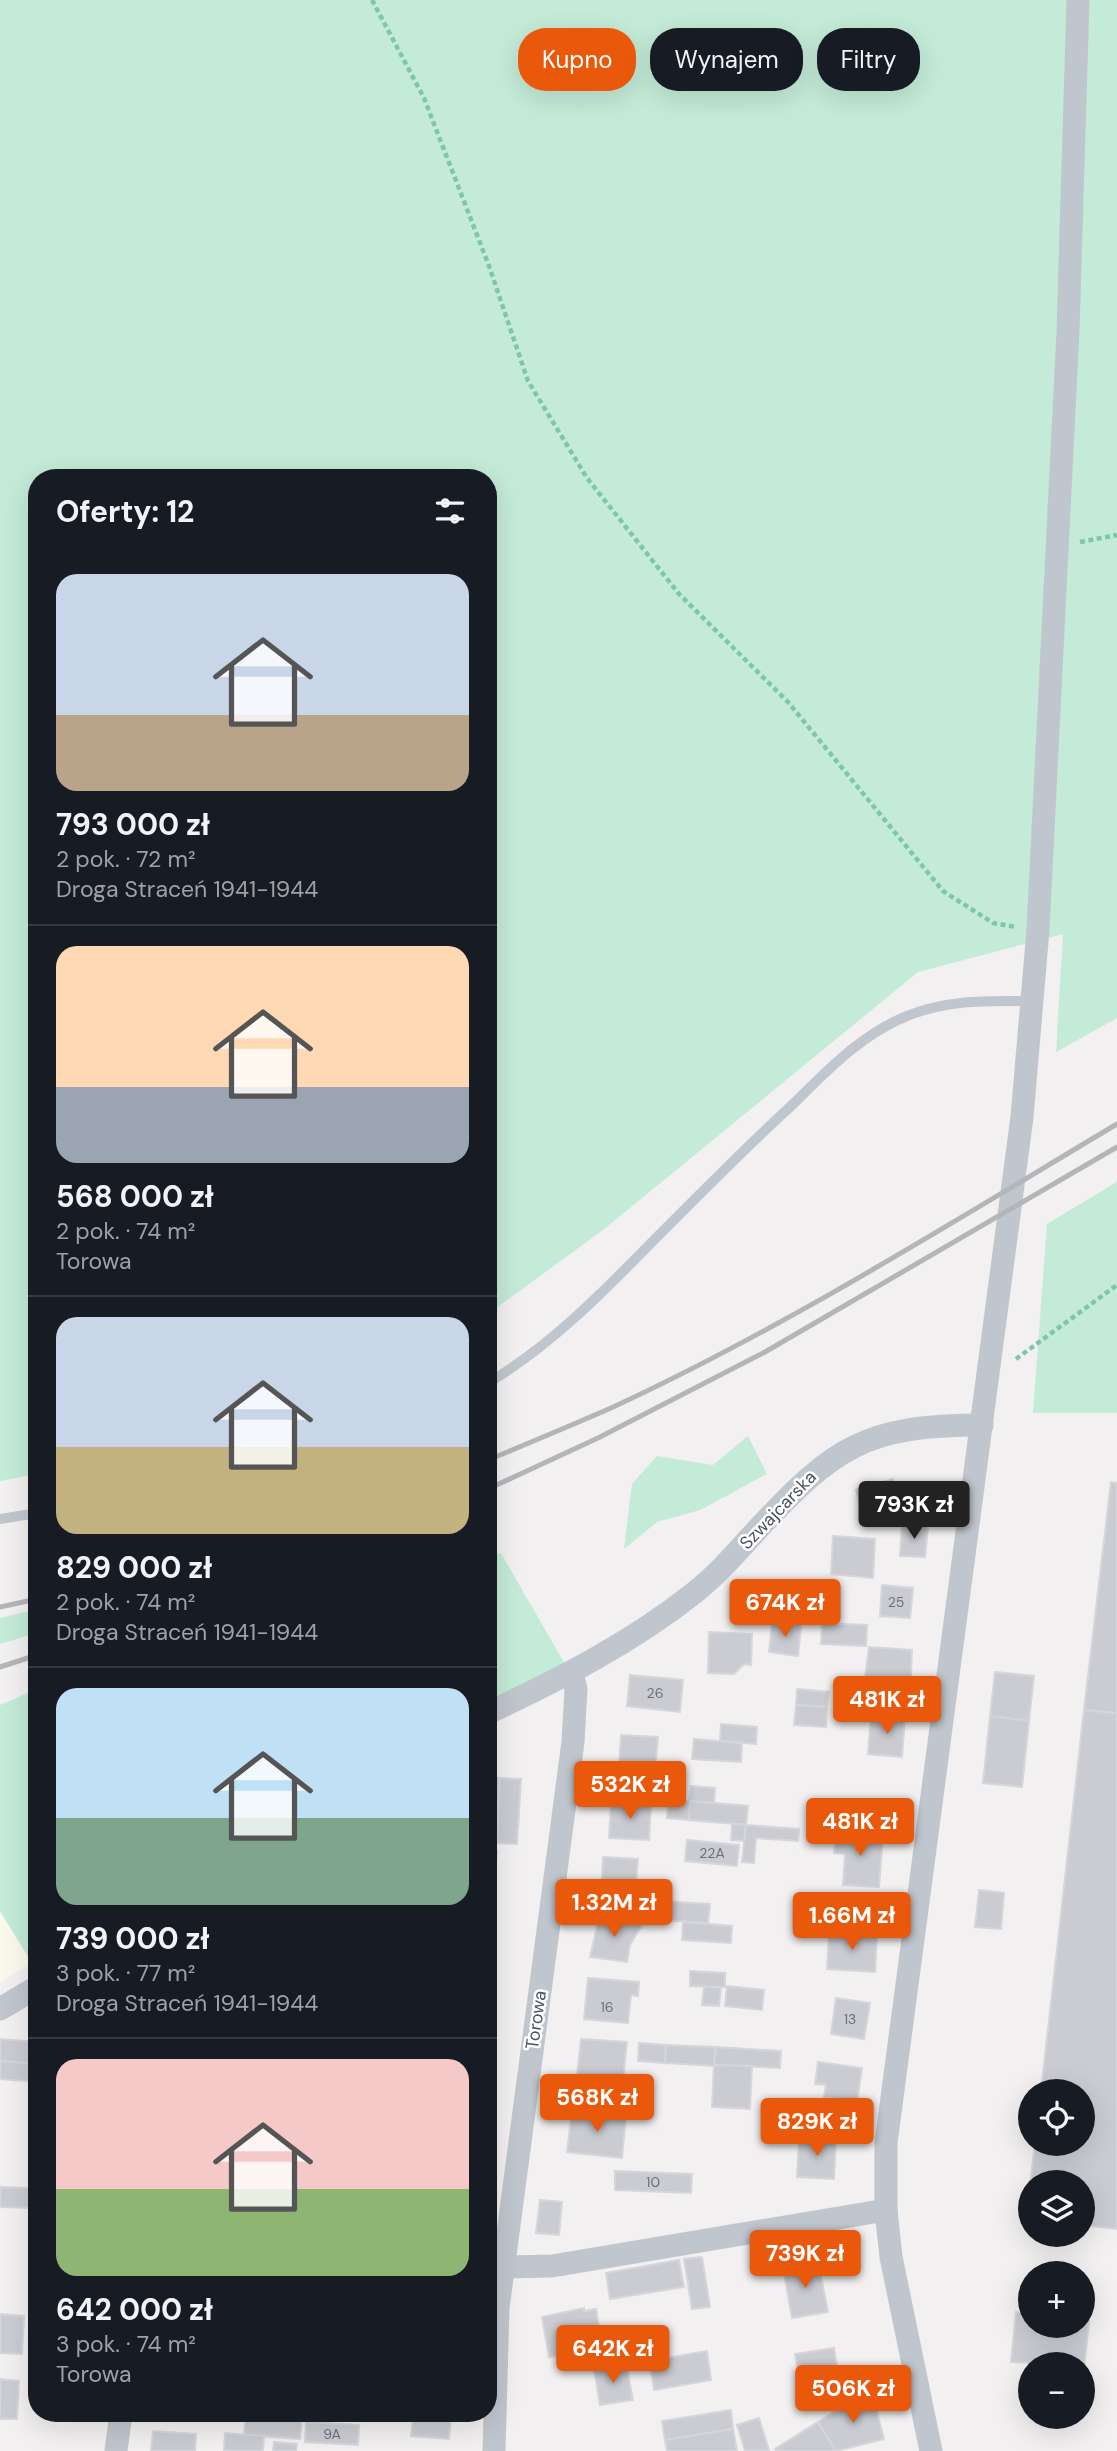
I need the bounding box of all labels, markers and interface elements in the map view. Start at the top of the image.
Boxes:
chip: Kupno [518,28,636,91]
chip: Wynajem [650,28,803,91]
chip: Filtry [817,28,920,91]
text: Oferty: 12 [56,492,194,531]
icon: filters [431,492,469,530]
icon: home [200,619,326,745]
text: 793 000 zł [56,805,210,844]
text: 2 pok. · 72 m² [56,844,195,874]
text: Droga Straceń 1941-1944 [56,874,318,904]
icon: home [200,991,326,1117]
text: 568 000 zł [56,1177,214,1216]
text: 2 pok. · 74 m² [56,1216,195,1246]
text: Torowa [56,1246,131,1276]
icon: home [200,1362,326,1488]
street label: Szwajcarska [734,1465,822,1555]
pin: 793K zł [849,1482,979,1541]
text: 793K zł [875,1489,953,1519]
text: 829 000 zł [56,1548,212,1587]
pin: 674K zł [720,1580,850,1639]
text: 2 pok. · 74 m² [56,1587,195,1617]
text: 674K zł [746,1587,824,1617]
house number: 25 [888,1593,904,1611]
text: Droga Straceń 1941-1944 [56,1617,318,1647]
pin: 481K zł [822,1676,952,1736]
house number: 26 [647,1684,663,1702]
text: 481K zł [849,1684,925,1714]
icon: home [200,1733,326,1859]
pin: 532K zł [565,1762,695,1821]
text: 532K zł [590,1769,670,1799]
pin: 481K zł [795,1798,925,1858]
text: 481K zł [822,1806,898,1836]
house number: 22A [699,1844,725,1862]
pin: 1.32M zł [542,1880,686,1939]
text: 1.32M zł [571,1887,657,1917]
pin: 1.66M zł [780,1892,924,1952]
text: 1.66M zł [809,1900,895,1930]
text: 739 000 zł [56,1919,209,1958]
text: 3 pok. · 77 m² [56,1958,195,1988]
text: Droga Straceń 1941-1944 [56,1988,318,2018]
street label: Torowa [520,1989,552,2051]
house number: 16 [600,1998,614,2016]
house number: 13 [844,2010,856,2028]
pin: 568K zł [532,2074,662,2134]
map controls [1018,2079,1095,2429]
button: locate [1018,2079,1095,2156]
text: 568K zł [556,2082,638,2112]
pin: 829K zł [752,2098,882,2158]
icon: home [200,2104,326,2230]
text: 829K zł [777,2106,857,2136]
button: layers [1018,2170,1095,2247]
house number: 10 [646,2173,660,2191]
pin: 739K zł [740,2230,870,2290]
text: 739K zł [766,2238,844,2268]
button: + [1018,2261,1095,2338]
text: 642 000 zł [56,2290,213,2329]
pin: 642K zł [548,2326,678,2385]
text: 3 pok. · 74 m² [56,2329,196,2359]
text: 642K zł [572,2333,654,2363]
button: − [1018,2352,1095,2429]
text: Torowa [56,2359,131,2389]
pin: 506K zł [788,2366,918,2425]
text: 506K zł [811,2373,895,2403]
house number: 9A [323,2425,341,2443]

